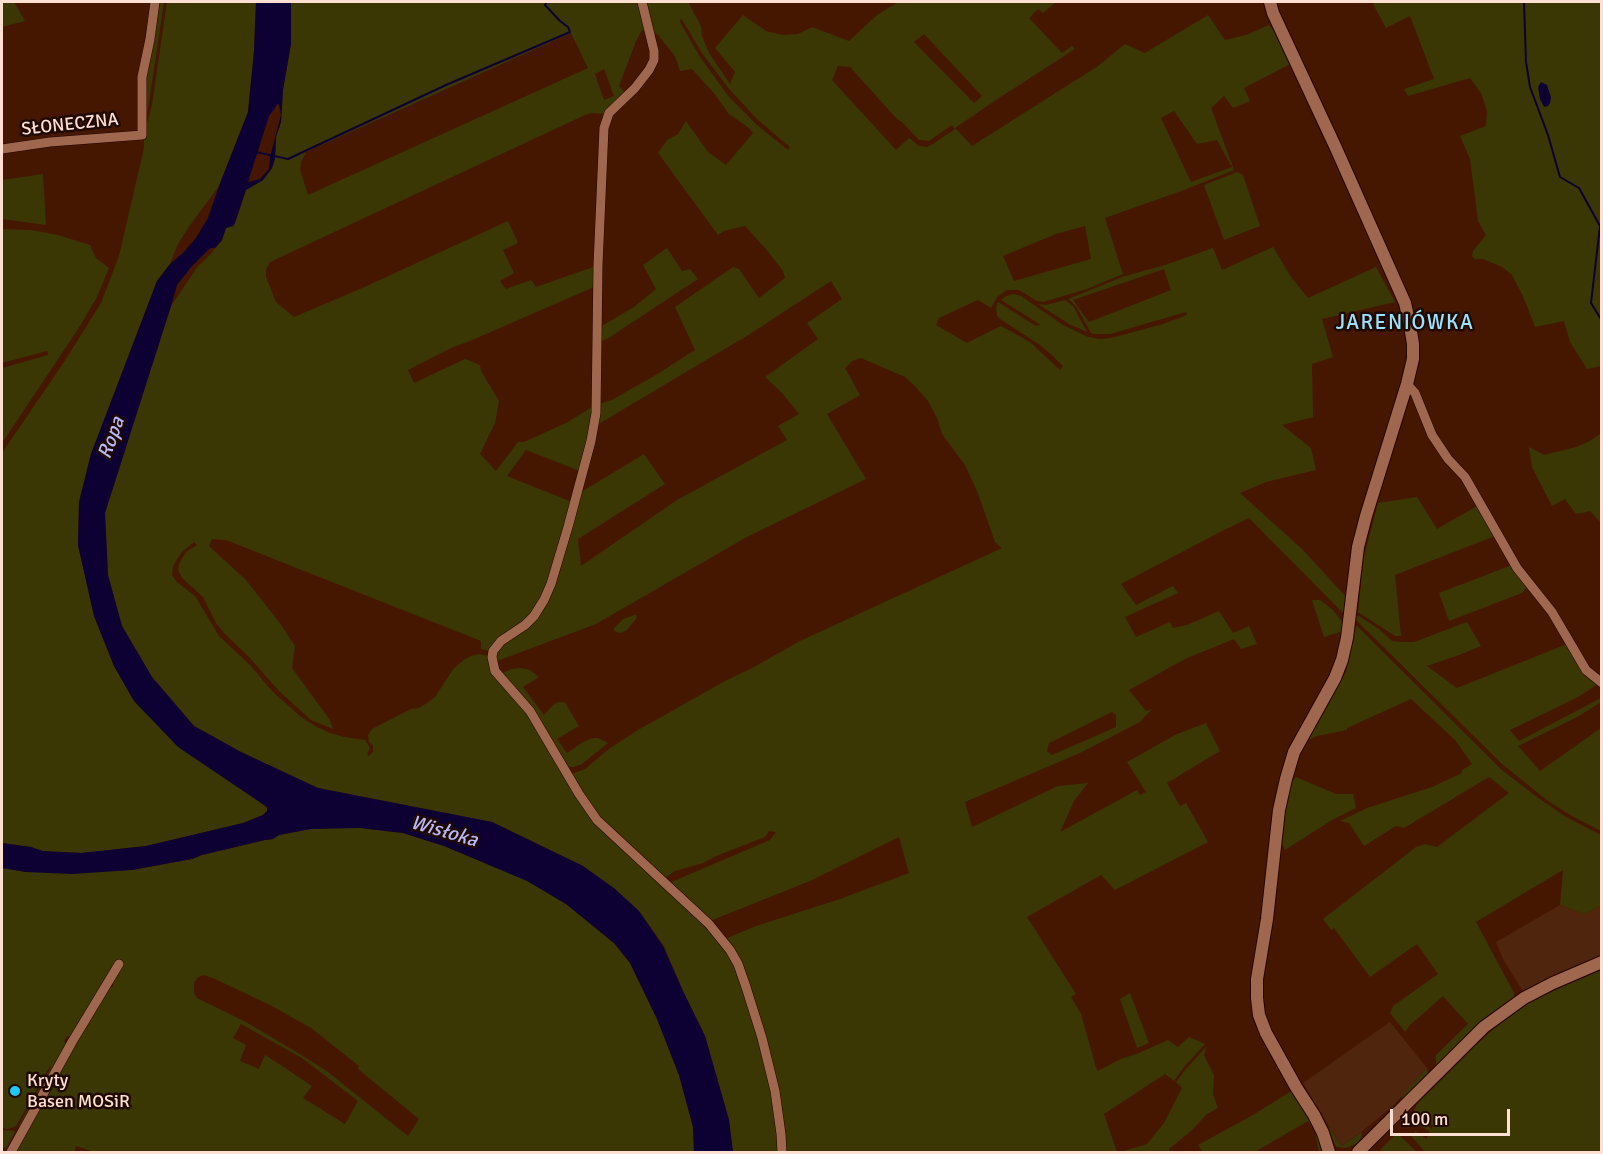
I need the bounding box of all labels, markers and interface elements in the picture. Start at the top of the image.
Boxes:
street label: SŁONECZNA [20,109,120,141]
district label: JARENIÓWKA [1336,310,1474,336]
water label: Ropa [93,414,131,462]
water label: Wisłoka [408,811,480,853]
place label: Kryty Basen MOSiR [27,1070,130,1112]
marker: Kryty Basen MOSiR [8,1084,22,1098]
scale bar [1393,1097,1513,1135]
text: 100 m [1401,1108,1448,1130]

